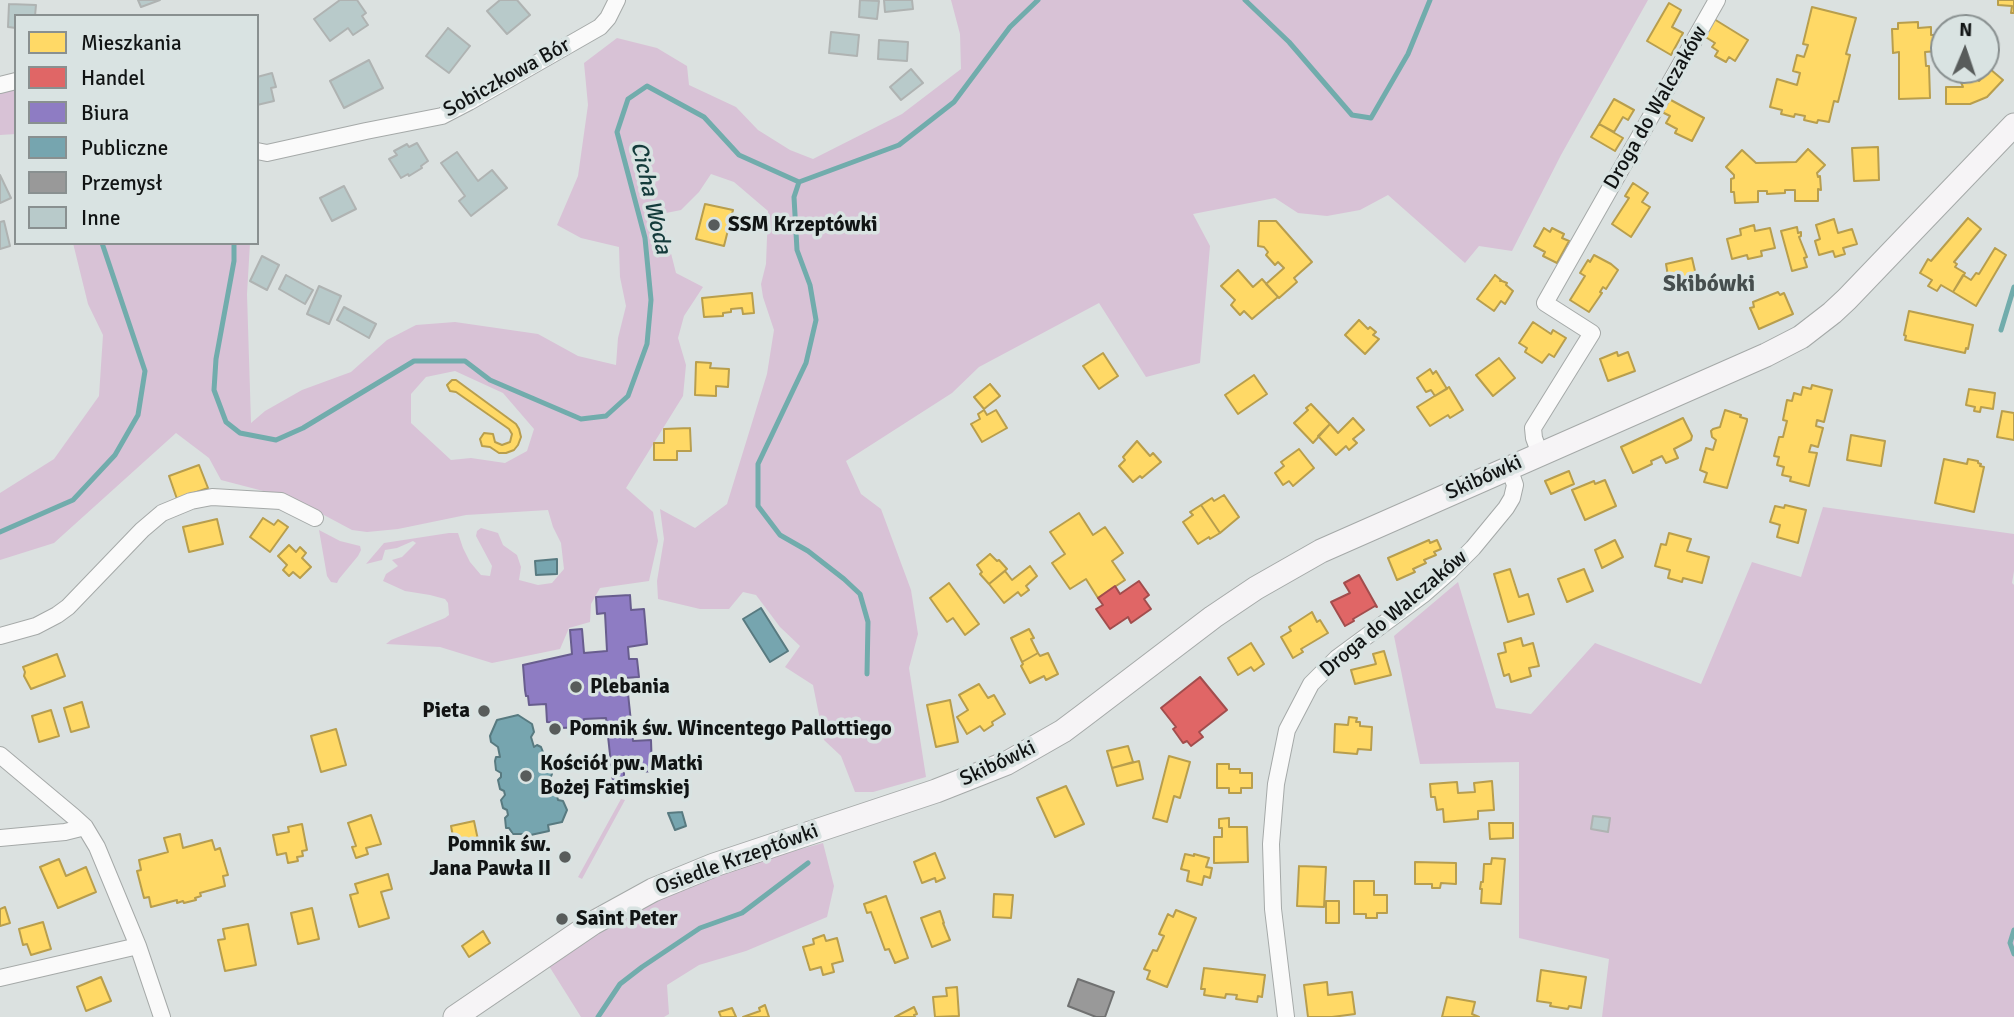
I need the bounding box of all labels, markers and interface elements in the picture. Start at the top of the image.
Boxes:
legend [14,14,259,245]
north arrow [1930,14,2000,84]
text: N [1959,18,1973,42]
street label: Droga do Walczaków [1599,22,1713,194]
text: Mieszkania [81,30,182,56]
street label: Sobiczkowa Bór [439,33,575,123]
text: Handel [81,65,145,91]
text: Biura [81,100,129,126]
text: Publiczne [81,135,168,161]
water label: Cicha Woda [624,139,676,257]
text: Przemysł [81,170,162,196]
text: Inne [81,205,121,231]
place label: SSM Krzeptówki [728,212,878,238]
marker: SSM Krzeptówki [706,217,722,233]
district label: Skibówki [1663,271,1755,299]
street label: Skibówki [1442,450,1526,506]
street label: Droga do Walczaków [1315,545,1473,683]
place label: Plebania [590,674,670,700]
marker: Plebania [568,679,584,695]
place label: Pieta [422,698,470,724]
marker: Pieta [476,703,492,719]
place label: Pomnik św. Wincentego Pallottiego [569,716,892,742]
marker: Pomnik św. Wincentego Pallottiego [547,721,563,737]
street label: Skibówki [956,736,1040,792]
place label: Kościół pw. Matki Bożej Fatimskiej [540,751,703,801]
marker: Kościół pw. Matki Bożej Fatimskiej [518,768,534,784]
street label: Osiedle Krzeptówki [652,819,822,901]
place label: Pomnik św. Jana Pawła II [429,832,551,882]
marker: Pomnik św. Jana Pawła II [557,849,573,865]
place label: Saint Peter [576,906,678,932]
marker: Saint Peter [554,911,570,927]

